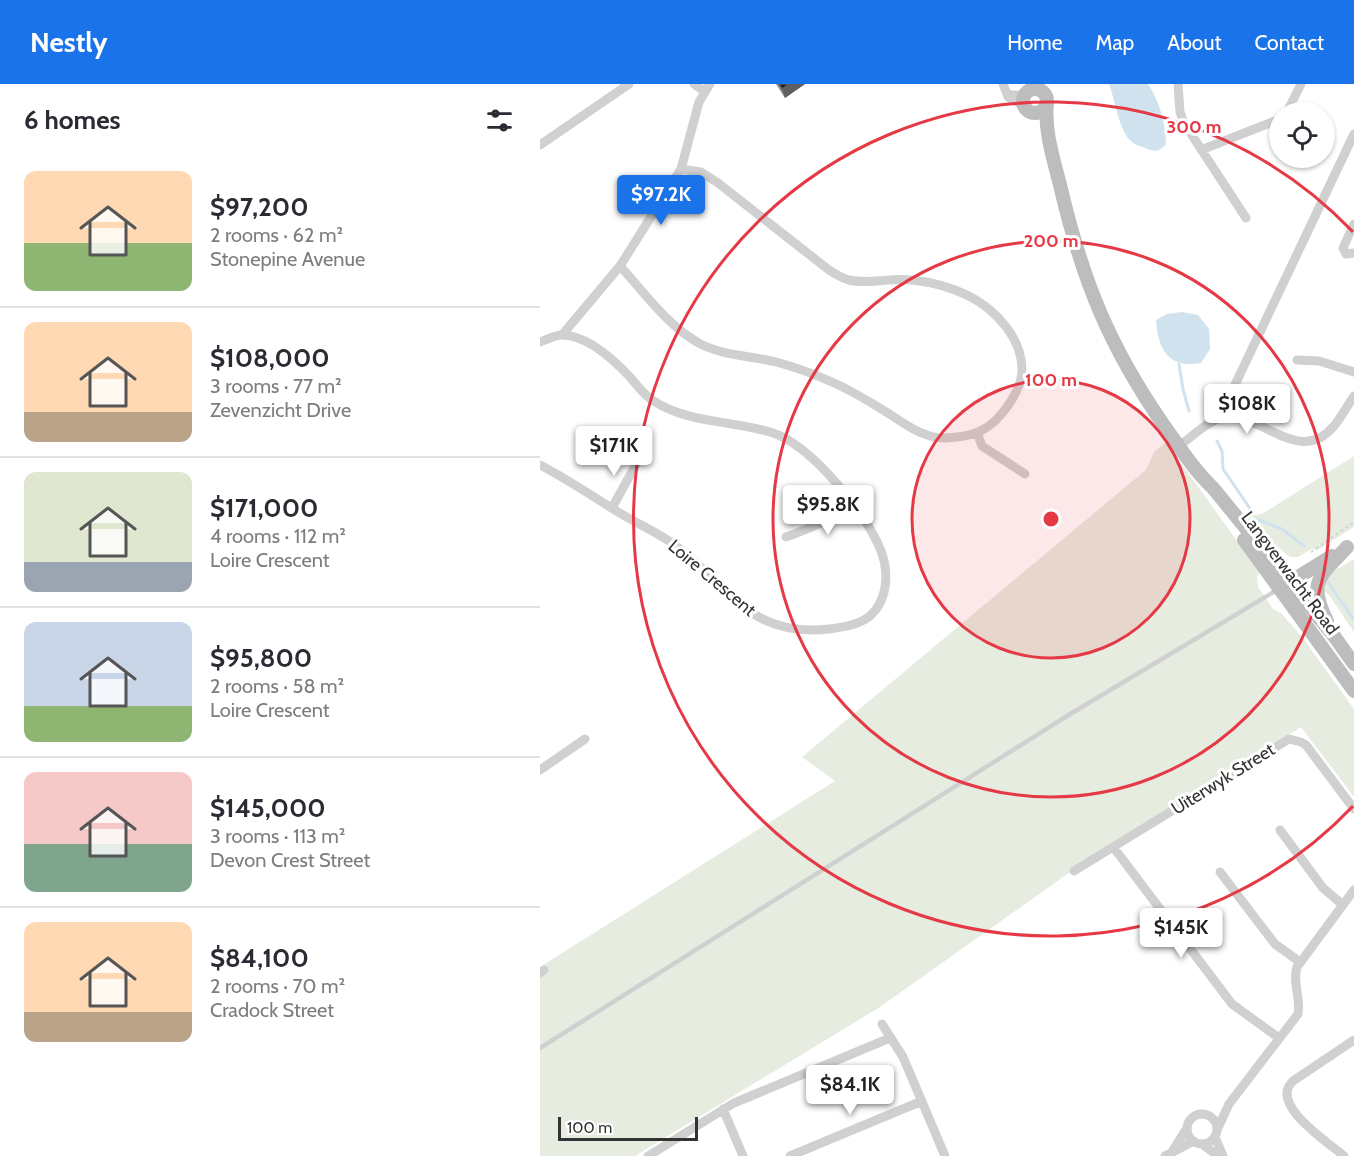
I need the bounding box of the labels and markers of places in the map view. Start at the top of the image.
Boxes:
pin: $97.2K [612,175,710,226]
pin: $108K [1205,384,1289,435]
pin: $171K [572,426,656,477]
pin: $95.8K [779,485,877,536]
centre of rings [1041,509,1061,529]
pin: $145K [1139,908,1223,959]
pin: $84.1K [801,1065,899,1116]

